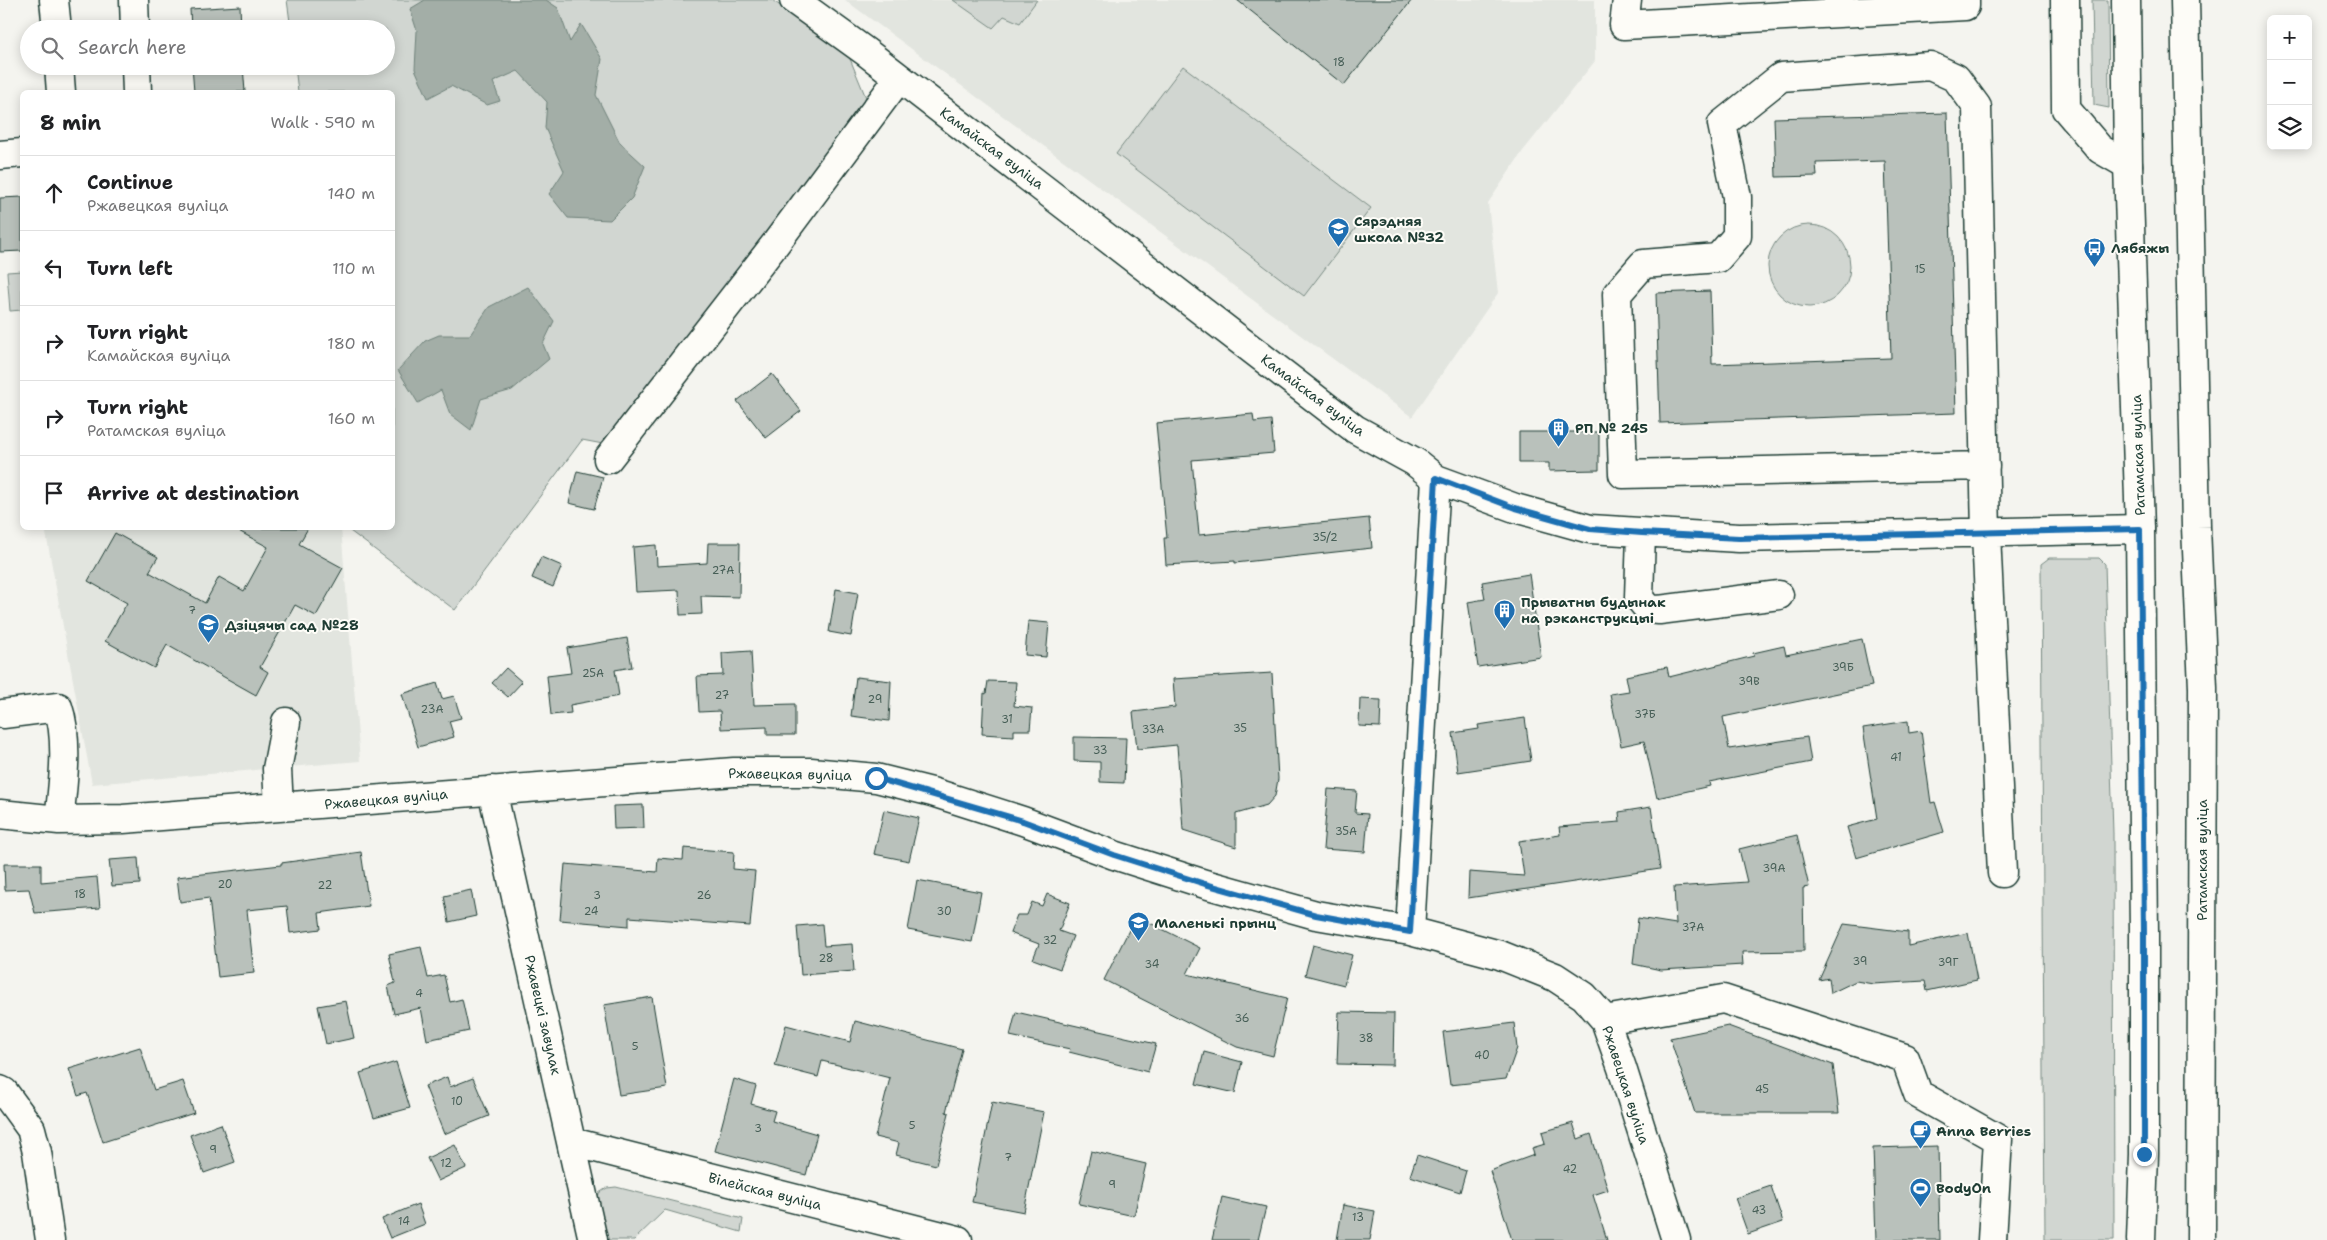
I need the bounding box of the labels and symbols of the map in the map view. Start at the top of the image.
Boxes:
house number: 18 [1333,55,1345,70]
street label: Камайская вуліца [936,103,1048,193]
place label: Сярэдняя школа №32 [1354,212,1444,246]
school or university icon: Сярэдняя школа №32 [1326,217,1350,248]
bus stop icon: Лябяжы [2083,236,2107,267]
place label: Лябяжы [2111,239,2169,257]
house number: 15 [1914,262,1926,277]
street label: Камайская вуліца [1257,350,1369,440]
street label: Ратамская вуліца [2127,394,2149,516]
building icon: РП № 245 [1547,416,1571,447]
place label: РП № 245 [1575,419,1648,437]
house number: 35/2 [1312,530,1338,545]
house number: 27А [712,563,734,578]
place label: Прыватны будынак на рэканструкцыі [1521,593,1666,627]
building icon: Прыватны будынак на рэканструкцыі [1493,598,1517,629]
house number: 7 [188,603,196,618]
school or university icon: Дзіцячы сад №28 [197,613,221,644]
place label: Дзіцячы сад №28 [225,616,359,634]
house number: 39Б [1832,660,1854,675]
house number: 25А [582,666,604,681]
house number: 39В [1738,674,1760,689]
house number: 27 [715,688,730,703]
house number: 29 [868,692,882,707]
house number: 23А [421,702,443,717]
house number: 37Б [1634,707,1656,722]
house number: 31 [1001,712,1013,727]
house number: 35 [1233,721,1247,736]
house number: 33А [1142,722,1164,737]
house number: 33 [1093,743,1107,758]
house number: 41 [1890,750,1902,765]
street label: Ржавецкая вуліца [728,764,852,784]
route start [865,767,888,790]
street label: Ржавецкая вуліца [324,785,449,813]
street label: Ратамская вуліца [2193,799,2211,921]
house number: 35А [1335,824,1357,839]
house number: 39А [1763,861,1785,876]
house number: 20 [217,877,233,892]
house number: 22 [318,878,332,893]
house number: 18 [74,887,86,902]
house number: 3 [593,888,601,903]
house number: 26 [697,888,711,903]
house number: 24 [584,904,599,919]
house number: 30 [936,904,952,919]
school or university icon: Маленькі прынц [1126,911,1150,942]
place label: Маленькі прынц [1154,914,1277,932]
house number: 37А [1682,920,1704,935]
house number: 32 [1043,933,1057,948]
house number: 28 [818,951,834,966]
street label: Ржавецкі завулак [520,953,566,1077]
house number: 39 [1853,954,1867,969]
house number: 39Г [1938,955,1958,970]
house number: 34 [1145,957,1160,972]
house number: 4 [415,986,423,1001]
house number: 36 [1234,1011,1250,1026]
street label: Ржавецкая вуліца [1598,1023,1654,1147]
house number: 38 [1358,1031,1374,1046]
house number: 5 [632,1039,639,1054]
house number: 40 [1474,1048,1490,1063]
house number: 45 [1755,1082,1769,1097]
house number: 10 [451,1094,463,1109]
house number: 5 [909,1118,916,1133]
cafe icon: Anna Berries [1908,1119,1932,1150]
house number: 3 [754,1121,762,1136]
place label: Anna Berries [1936,1122,2031,1140]
house number: 9 [209,1142,217,1157]
route end [2133,1143,2156,1166]
house number: 7 [1004,1150,1012,1165]
house number: 12 [440,1156,452,1171]
house number: 42 [1563,1162,1577,1177]
street label: Вілейская вуліца [706,1168,824,1214]
sports icon: BodyOn [1908,1176,1932,1207]
house number: 9 [1108,1177,1116,1192]
place label: BodyOn [1936,1179,1991,1197]
house number: 43 [1752,1203,1766,1218]
house number: 13 [1352,1210,1364,1225]
house number: 14 [398,1214,410,1229]

